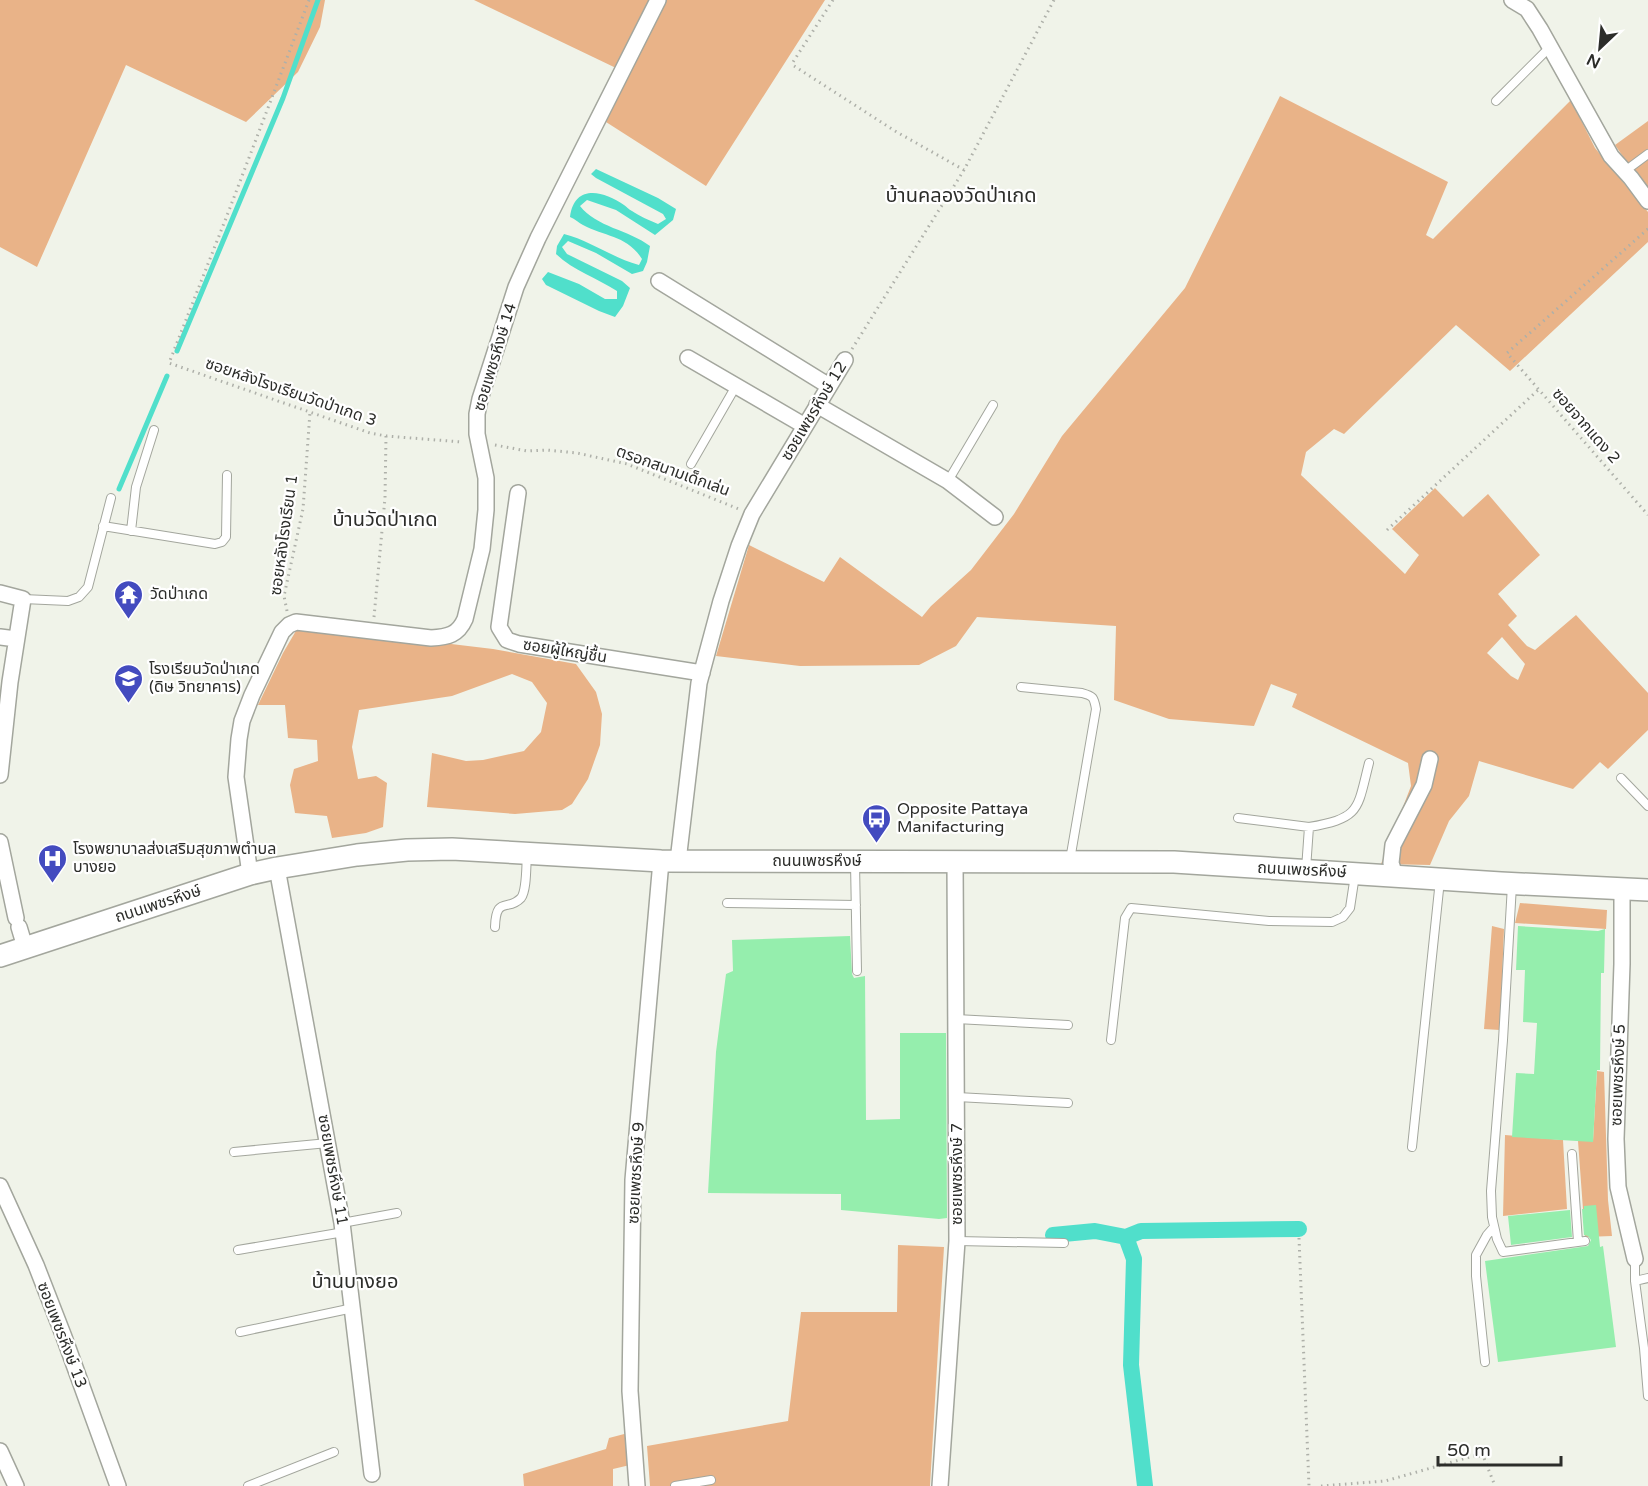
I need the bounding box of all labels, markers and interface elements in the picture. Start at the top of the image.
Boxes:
north arrow [1570,18,1630,78]
text: N [1584,49,1604,72]
district label: บ้านคลองวัดป่าเกด [886,184,1036,208]
street label: ซอยเพชรหึงษ์ 14 [469,300,521,414]
street label: ซอยหลังโรงเรียนวัดป่าเกด 3 [203,353,379,431]
street label: ซอยเพชรหึงษ์ 12 [777,358,851,464]
street label: ซอยจากแดง 2 [1548,384,1624,468]
street label: ตรอกสนามเด็กเล่น [613,441,733,501]
street label: ซอยหลังโรงเรียน 1 [266,473,302,597]
district label: บ้านวัดป่าเกด [332,508,438,532]
temple icon: วัดป่าเกด [113,578,145,620]
place label: วัดป่าเกด [150,584,208,604]
street label: ซอยผู้ใหญ่ชื้น [521,633,609,668]
place label: โรงเรียนวัดป่าเกด (ดิษ วิทยาคาร) [149,659,260,697]
school or university icon: โรงเรียนวัดป่าเกด (ดิษ วิทยาคาร) [112,662,144,704]
place label: Opposite Pattaya Manifacturing [897,799,1028,837]
bus stop icon: Opposite Pattaya Manifacturing [860,802,892,844]
place label: โรงพยาบาลส่งเสริมสุขภาพตำบล บางยอ [73,839,276,877]
hospital icon: โรงพยาบาลส่งเสริมสุขภาพตำบล บางยอ [36,842,68,884]
street label: ถนนเพชรหึงษ์ [772,851,862,871]
street label: ถนนเพชรหึงษ์ [1257,858,1347,882]
street label: ถนนเพชรหึงษ์ [112,881,204,927]
street label: ซอยเพชรหึงษ์ 5 [1606,1024,1630,1126]
street label: ซอยเพชรหึงษ์ 11 [313,1113,353,1227]
street label: ซอยเพชรหึงษ์ 9 [623,1121,649,1225]
street label: ซอยเพชรหึงษ์ 7 [947,1123,967,1225]
district label: บ้านบางยอ [312,1270,398,1294]
street label: ซอยเพชรหึงษ์ 13 [33,1279,91,1391]
scale bar [1438,1429,1561,1467]
text: 50 m [1447,1439,1491,1461]

